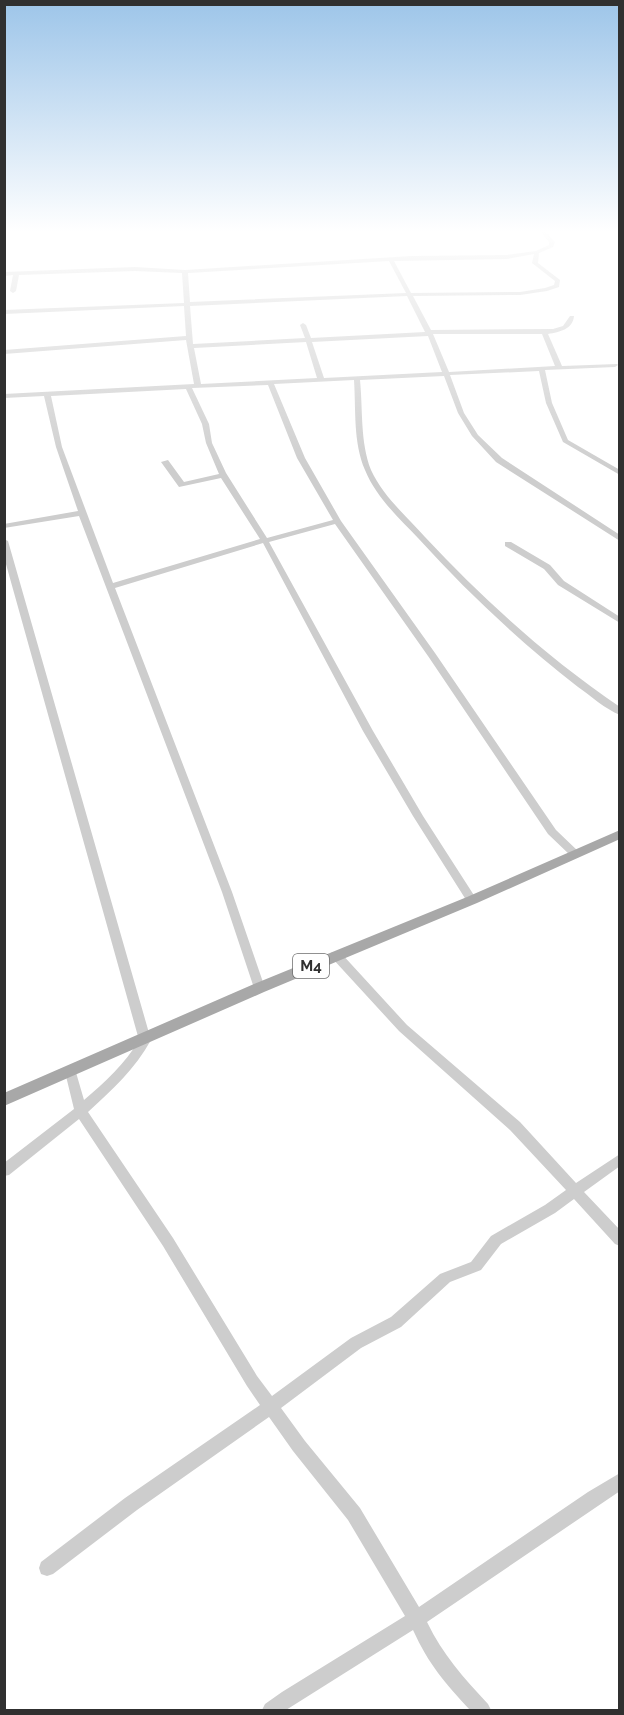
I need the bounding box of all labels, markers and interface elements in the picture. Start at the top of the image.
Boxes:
road number: M4 [293,954,329,978]

